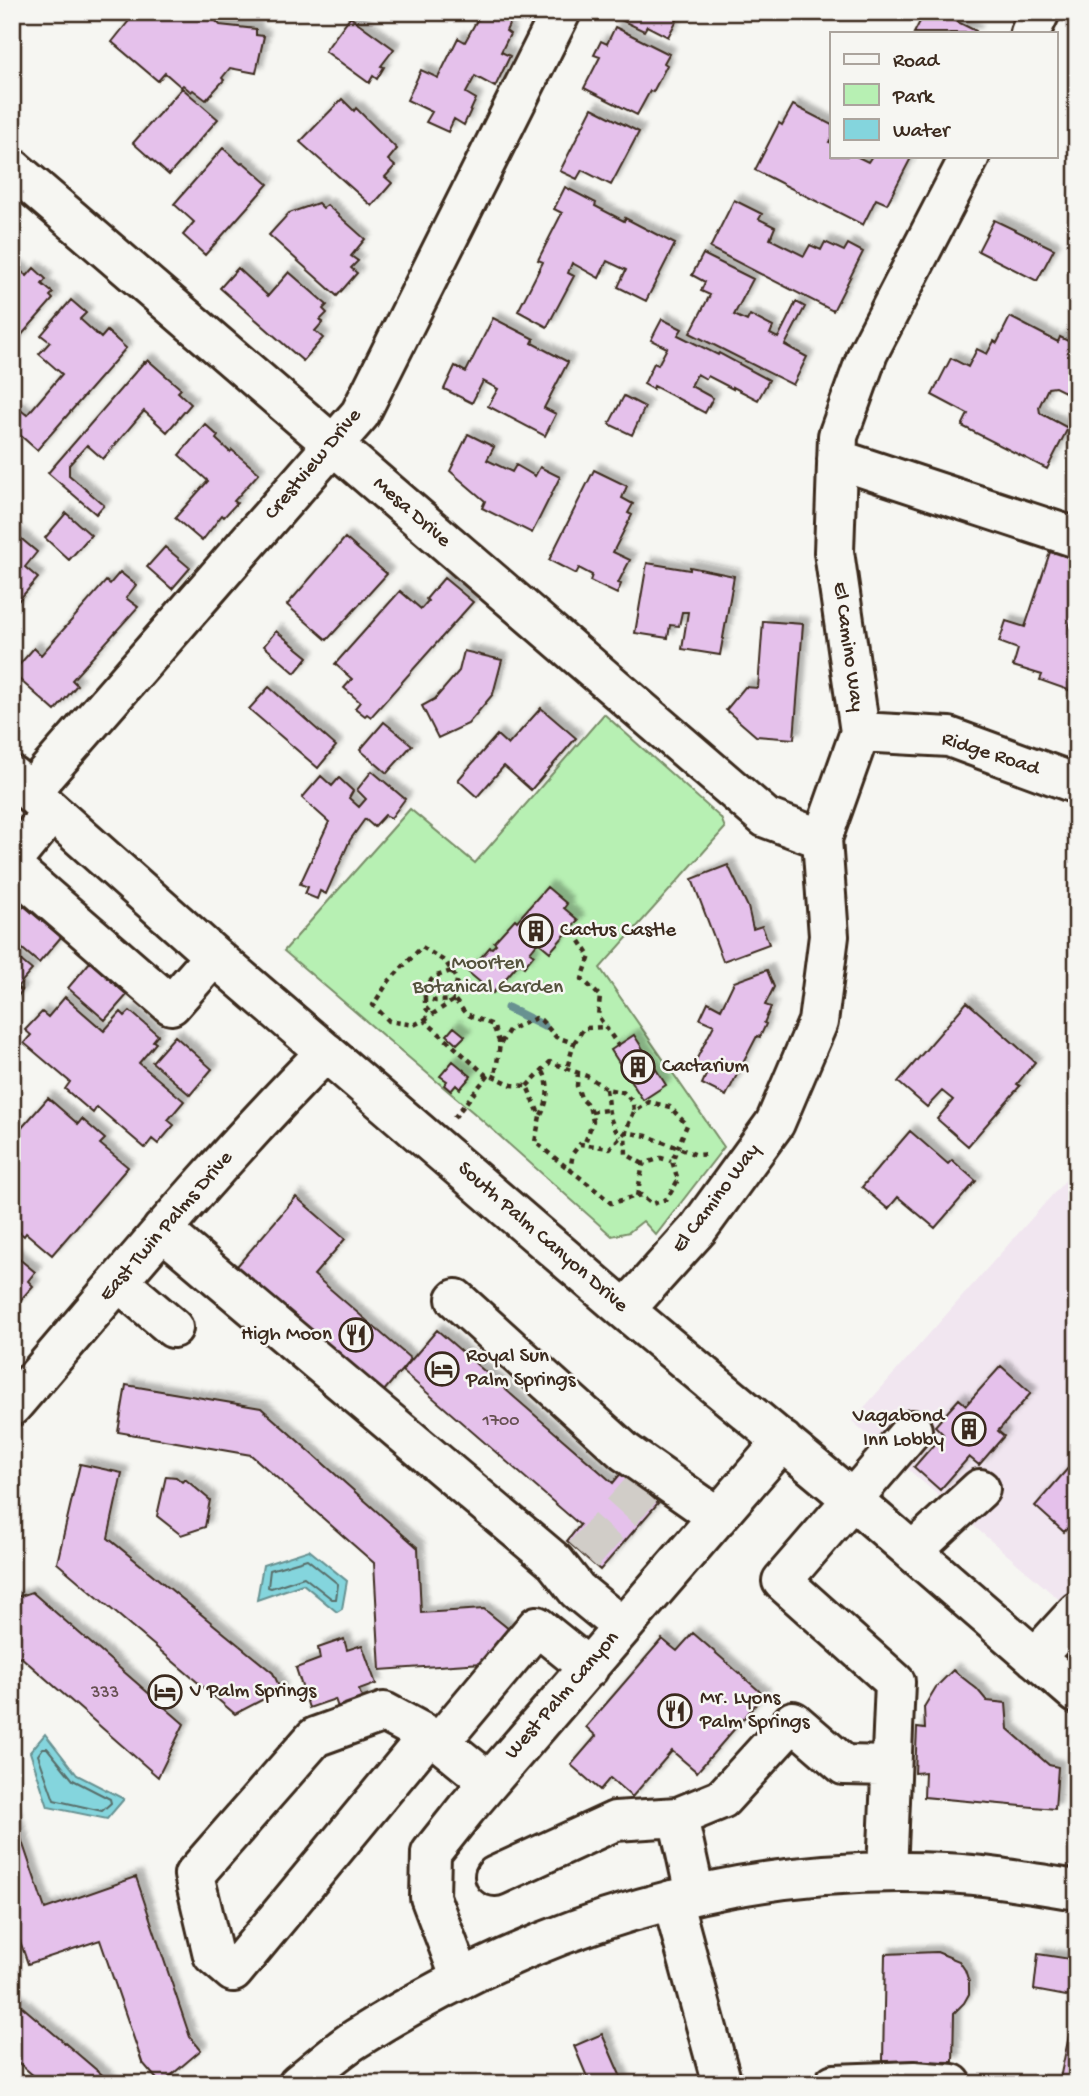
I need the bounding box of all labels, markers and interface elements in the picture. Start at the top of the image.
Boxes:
legend [830,32,1058,158]
text: Road [893,50,941,75]
text: Park [892,86,936,111]
text: Water [893,120,951,145]
street label: Crestview Drive [260,403,369,526]
street label: Mesa Drive [367,472,456,555]
street label: El Camino Way [826,580,868,714]
street label: Ridge Road [938,727,1044,783]
building icon: Cactus Castle [517,912,555,950]
place label: Cactus Castle [560,919,677,944]
park label: Moorten Botanical Garden [412,952,563,1001]
building icon: Cactarium [619,1048,657,1086]
place label: Cactarium [662,1055,749,1080]
street label: El Camino Way [668,1139,766,1259]
street label: East Twin Palms Drive [95,1146,240,1307]
street label: South Palm Canyon Drive [452,1157,633,1320]
restaurant icon: High Moon [337,1316,375,1354]
place label: High Moon [241,1323,332,1348]
place label: Royal Sun Palm Springs [465,1345,577,1394]
hotel icon: Royal Sun Palm Springs [423,1350,461,1388]
place label: Vagabond Inn Lobby [852,1405,946,1454]
building icon: Vagabond Inn Lobby [950,1410,988,1448]
house number: 1700 [481,1411,520,1432]
street label: West Palm Canyon [500,1627,626,1765]
hotel icon: V Palm Springs [146,1673,184,1711]
place label: V Palm Springs [189,1680,317,1705]
house number: 333 [90,1683,119,1704]
place label: Mr. Lyons Palm Springs [699,1687,811,1736]
restaurant icon: Mr. Lyons Palm Springs [656,1692,694,1730]

